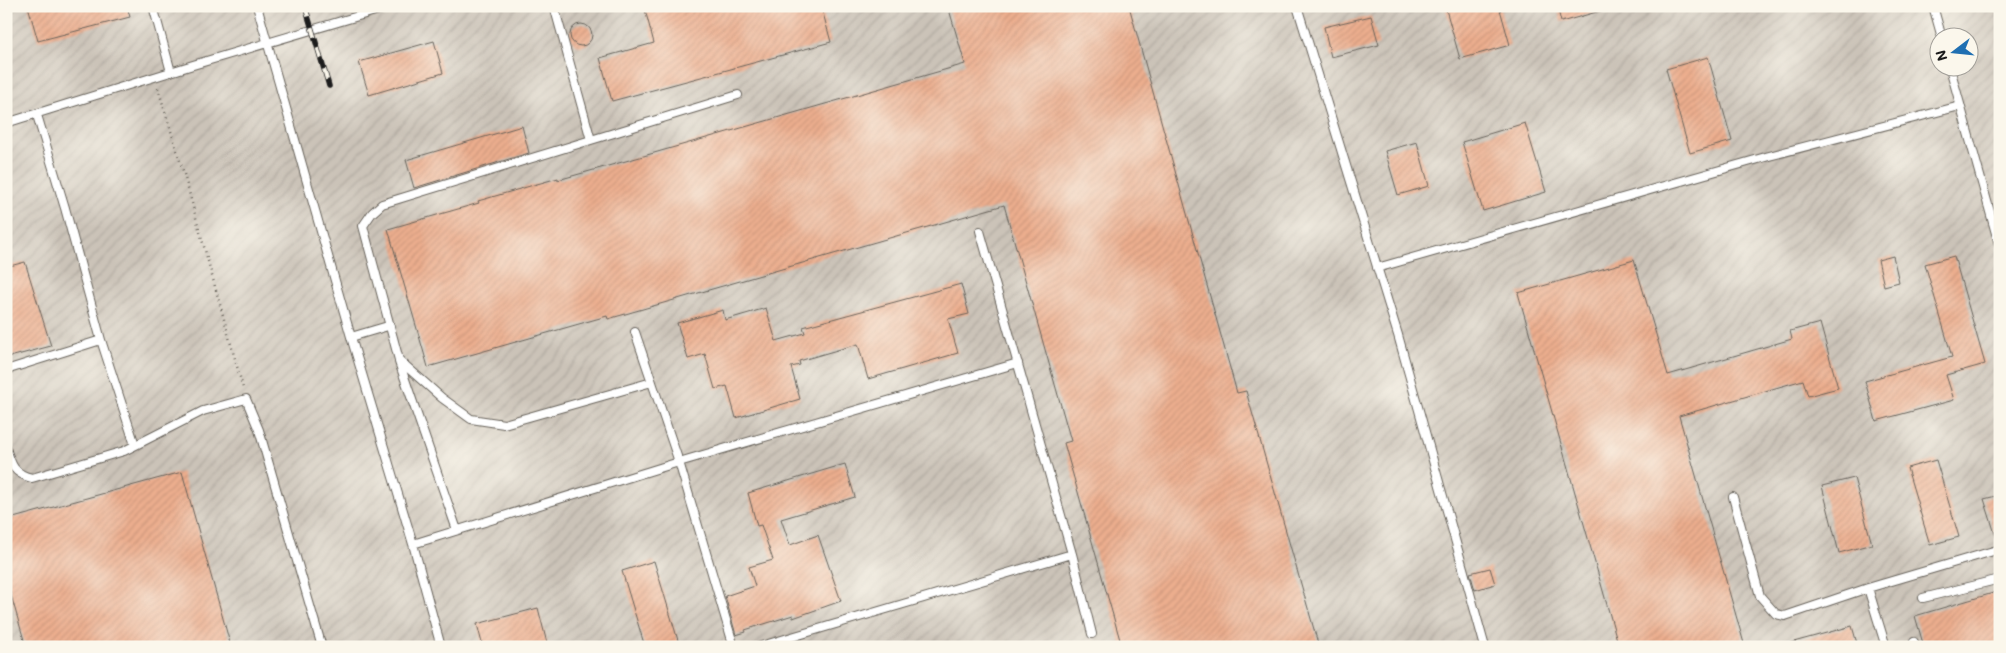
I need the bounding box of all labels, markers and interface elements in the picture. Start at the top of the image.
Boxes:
north arrow [1928,28,1978,78]
text: N [1930,48,1952,63]

